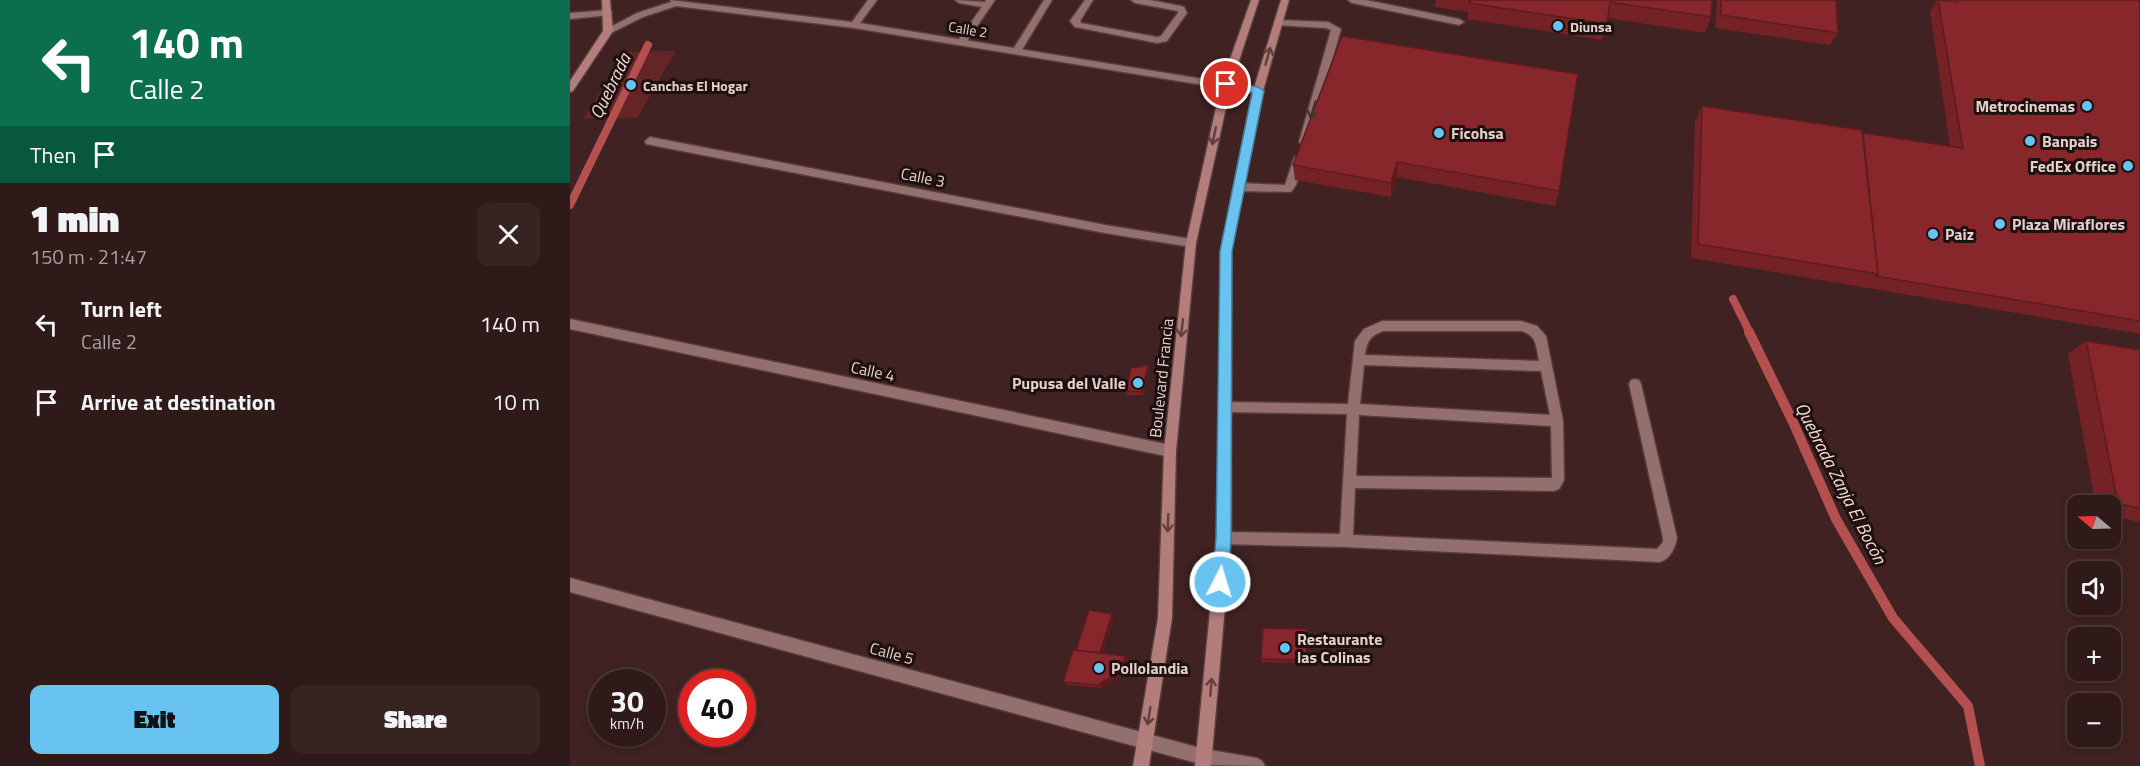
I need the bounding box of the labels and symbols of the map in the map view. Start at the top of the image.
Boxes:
street label: Calle 2 [947,16,989,42]
place label: Diunsa [1570,16,1612,37]
marker: Diunsa [1551,19,1565,33]
one-way arrow [1263,47,1274,66]
water label: Quebrada [583,48,638,123]
pin [1200,58,1251,109]
place label: Canchas El Hogar [643,75,748,96]
marker: Canchas El Hogar [624,78,638,92]
place label: Metrocinemas [1975,94,2075,118]
marker: Metrocinemas [2080,99,2094,113]
one-way arrow [1307,100,1318,119]
place label: Ficohsa [1451,121,1504,145]
marker: Ficohsa [1432,126,1446,140]
one-way arrow [1208,127,1220,146]
place label: Banpais [2042,129,2097,153]
marker: Banpais [2023,134,2037,148]
place label: FedEx Office [2030,154,2116,178]
marker: FedEx Office [2121,159,2135,173]
street label: Calle 3 [899,161,947,193]
place label: Plaza Miraflores [2012,212,2125,236]
marker: Plaza Miraflores [1993,217,2007,231]
place label: Paiz [1945,222,1974,246]
marker: Paiz [1926,227,1940,241]
street label: Boulevard Francia [1143,317,1179,439]
one-way arrow [1176,318,1187,338]
street label: Calle 4 [849,355,897,387]
place label: Pupusa del Valle [1012,371,1126,395]
marker: Pupusa del Valle [1131,376,1145,390]
water label: Quebrada Zanja El Bocón [1788,397,1894,570]
north arrow [2067,495,2121,549]
one-way arrow [1162,512,1174,532]
position arrow [1188,550,1252,614]
place label: Restaurante las Colinas [1297,627,1382,669]
street label: Calle 5 [867,636,917,670]
marker: Restaurante las Colinas [1278,641,1292,655]
place label: Pollolandia [1111,656,1189,680]
marker: Pollolandia [1092,661,1106,675]
speed limit sign: 40 [678,669,756,747]
one-way arrow [1205,677,1216,697]
one-way arrow [1144,706,1155,726]

